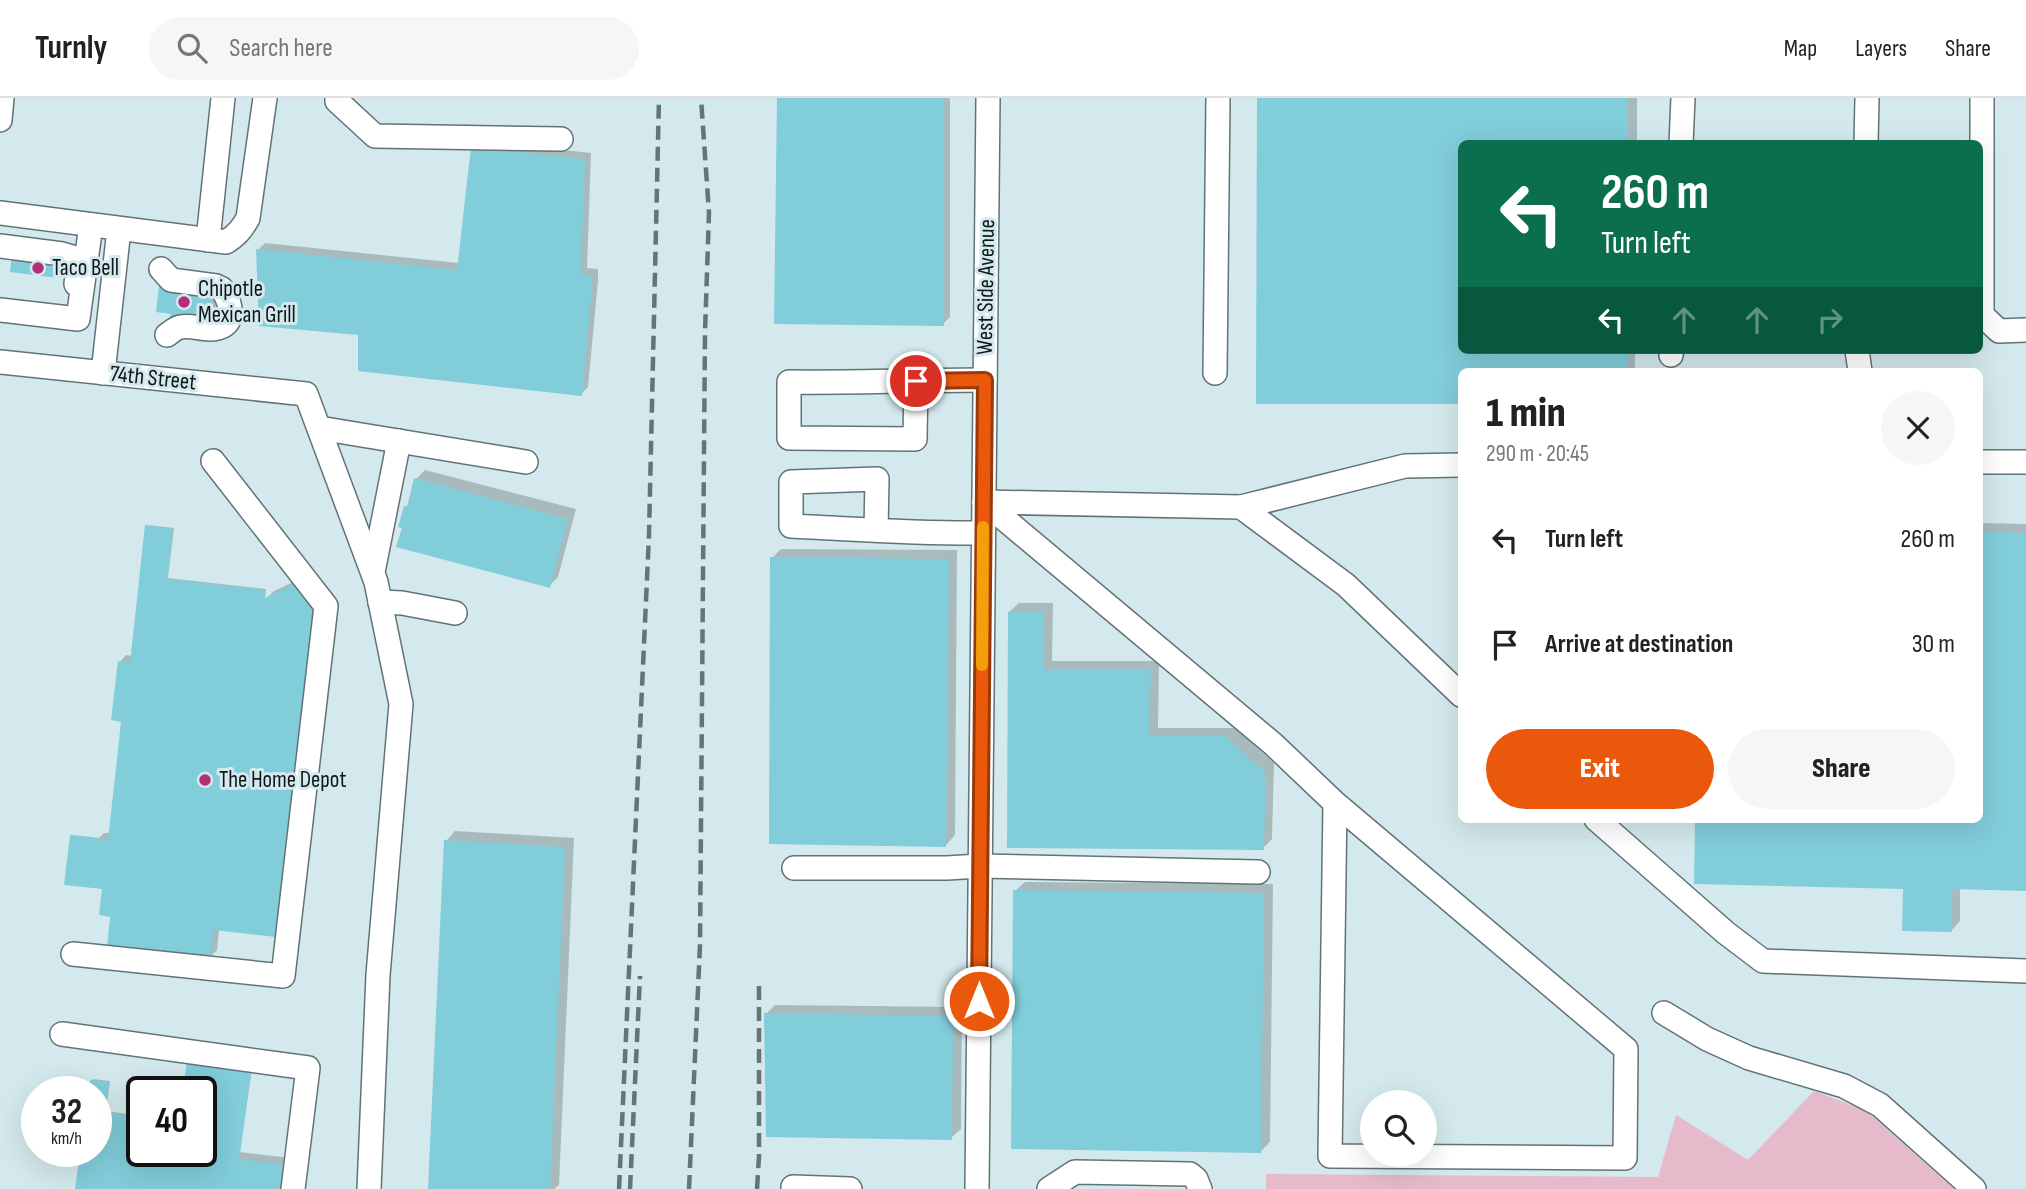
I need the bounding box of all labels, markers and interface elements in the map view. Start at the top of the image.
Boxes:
search box [149,17,639,80]
text: Turnly [35,28,107,68]
icon: search [173,29,211,67]
text: Search here [229,33,333,64]
text: Map [1784,34,1817,63]
text: Layers [1855,34,1907,63]
text: Share [1945,34,1991,63]
text: 260 m [1601,164,1709,223]
icon: left [1486,168,1577,259]
street label: West Side Avenue [971,219,1001,355]
text: Turn left [1601,224,1691,263]
place label: Taco Bell [52,254,119,282]
marker: Taco Bell [30,260,46,276]
place label: Chipotle Mexican Grill [198,275,296,329]
marker: Chipotle Mexican Grill [176,294,192,310]
icon: left [1592,301,1630,339]
icon: ahead [1665,301,1703,339]
icon: ahead [1738,301,1776,339]
icon: right [1811,301,1849,339]
pin [886,351,946,411]
street label: 74th Street [108,360,198,396]
icon: arrive [897,362,935,400]
text: 1 min [1486,388,1566,439]
button: close [1881,391,1955,465]
text: 290 m · 20:45 [1486,440,1589,468]
icon: left [1486,521,1524,559]
text: Turn left [1545,524,1623,555]
text: 260 m [1900,524,1955,555]
icon: arrive [1486,626,1524,664]
text: Arrive at destination [1545,629,1733,660]
text: 30 m [1912,629,1955,660]
button: Exit [1486,729,1714,809]
button: Share [1728,729,1955,809]
place label: The Home Depot [219,766,346,794]
marker: The Home Depot [197,772,213,788]
position arrow [942,964,1016,1038]
speed limit sign: 40 [126,1076,217,1167]
map controls [1360,1090,1437,1167]
button: search [1360,1090,1437,1167]
text: 32 [51,1091,82,1134]
text: km/h [51,1128,82,1149]

